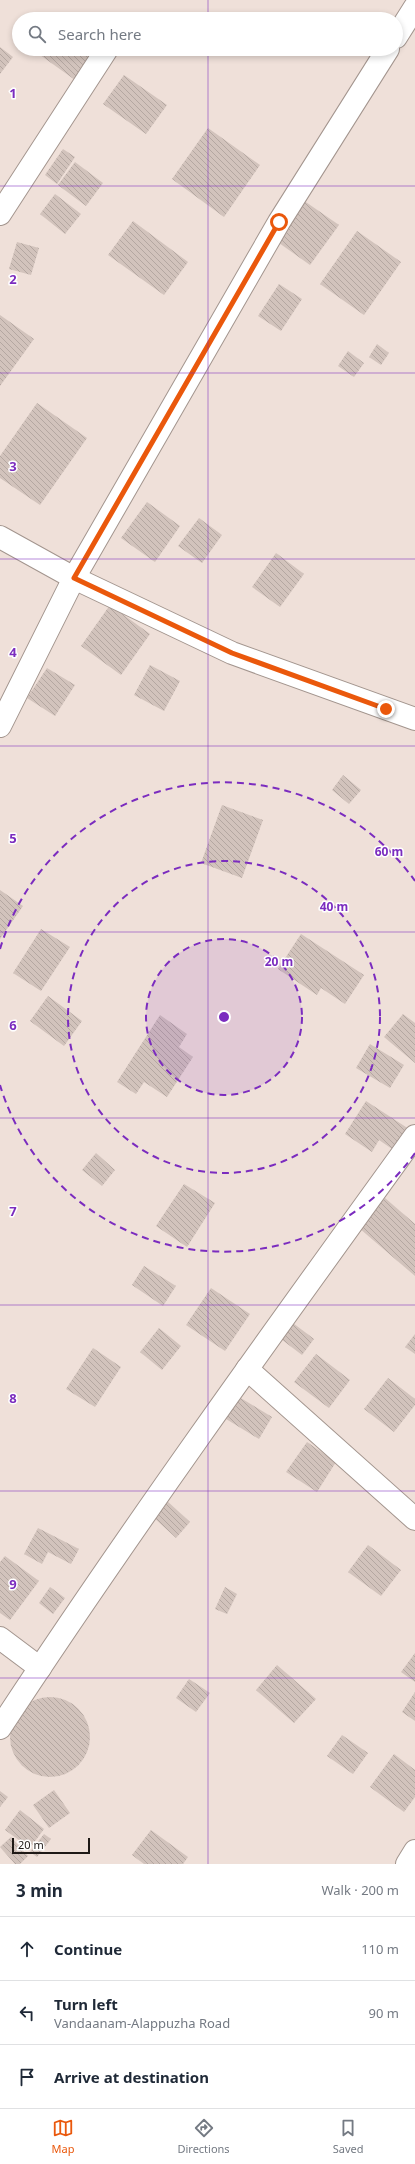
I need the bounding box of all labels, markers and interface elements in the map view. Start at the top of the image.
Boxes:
search box [12,12,403,56]
icon: search [26,23,48,45]
text: Search here [58,24,141,44]
text: 1 [9,84,17,102]
route start [270,213,288,231]
text: 2 [9,270,17,288]
text: 3 [9,457,17,475]
text: 4 [9,643,17,661]
route end [377,700,395,718]
text: 5 [9,829,17,847]
text: 60 m [375,843,403,860]
text: 40 m [320,898,348,915]
text: 20 m [265,953,293,970]
centre of rings [217,1010,231,1024]
text: 6 [9,1016,17,1034]
text: 7 [9,1202,17,1220]
text: 8 [9,1389,17,1407]
text: 9 [9,1575,17,1593]
scale bar [12,1836,90,1855]
text: 20 m [18,1837,44,1852]
text: 3 min [16,1879,63,1902]
text: Walk · 200 m [321,1881,399,1899]
icon: ahead [16,1938,38,1960]
text: Continue [54,1939,122,1959]
text: 110 m [361,1940,399,1958]
text: Turn left [54,1994,118,2014]
icon: left [16,2002,38,2024]
text: 90 m [369,2004,399,2022]
text: Vandaanam-Alappuzha Road [54,2014,230,2032]
icon: arrive [16,2066,38,2088]
text: Arrive at destination [54,2067,209,2087]
tab: Map [52,2117,74,2156]
tab: Directions [177,2117,230,2156]
tab: Saved [333,2117,363,2156]

